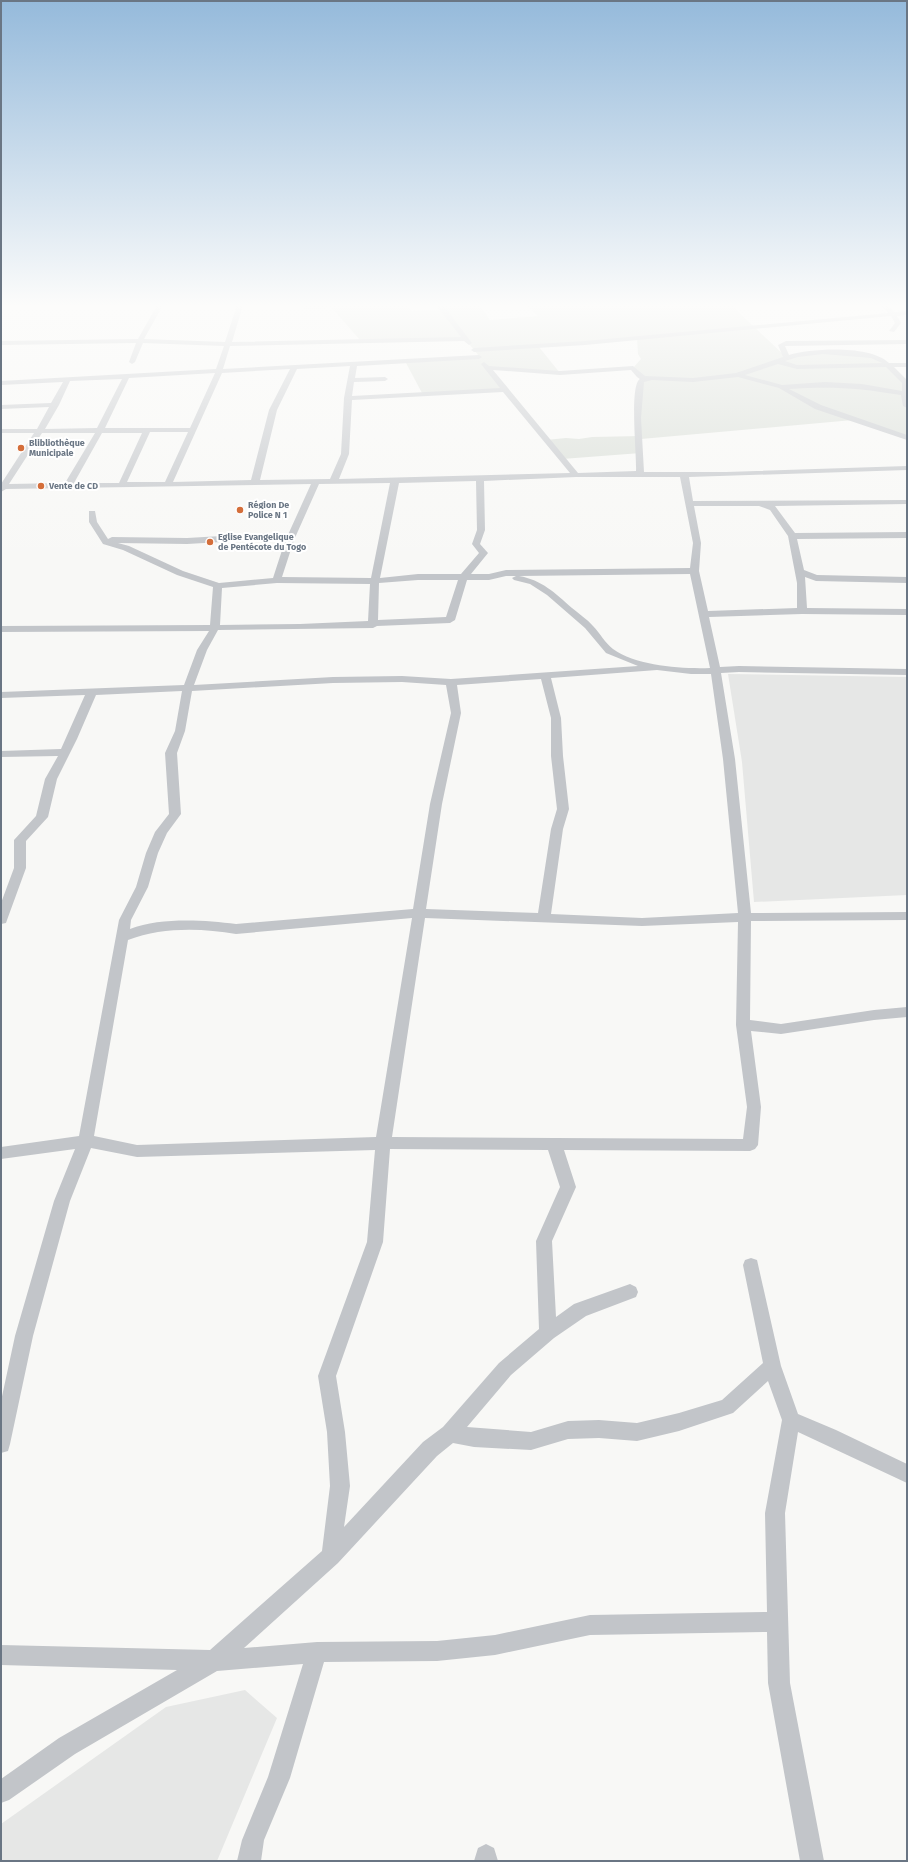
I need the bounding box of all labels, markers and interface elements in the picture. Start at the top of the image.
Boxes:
place label: Blibliothèque Municipale [29,438,85,458]
marker: Blibliothèque Municipale [16,443,26,453]
marker: Vente de CD [36,481,46,491]
place label: Vente de CD [48,481,98,491]
place label: Région De Police N 1 [248,500,289,520]
marker: Région De Police N 1 [235,505,245,515]
place label: Eglise Evangelique de Pentécote du Togo [218,532,306,552]
marker: Eglise Evangelique de Pentécote du Togo [205,537,215,547]

